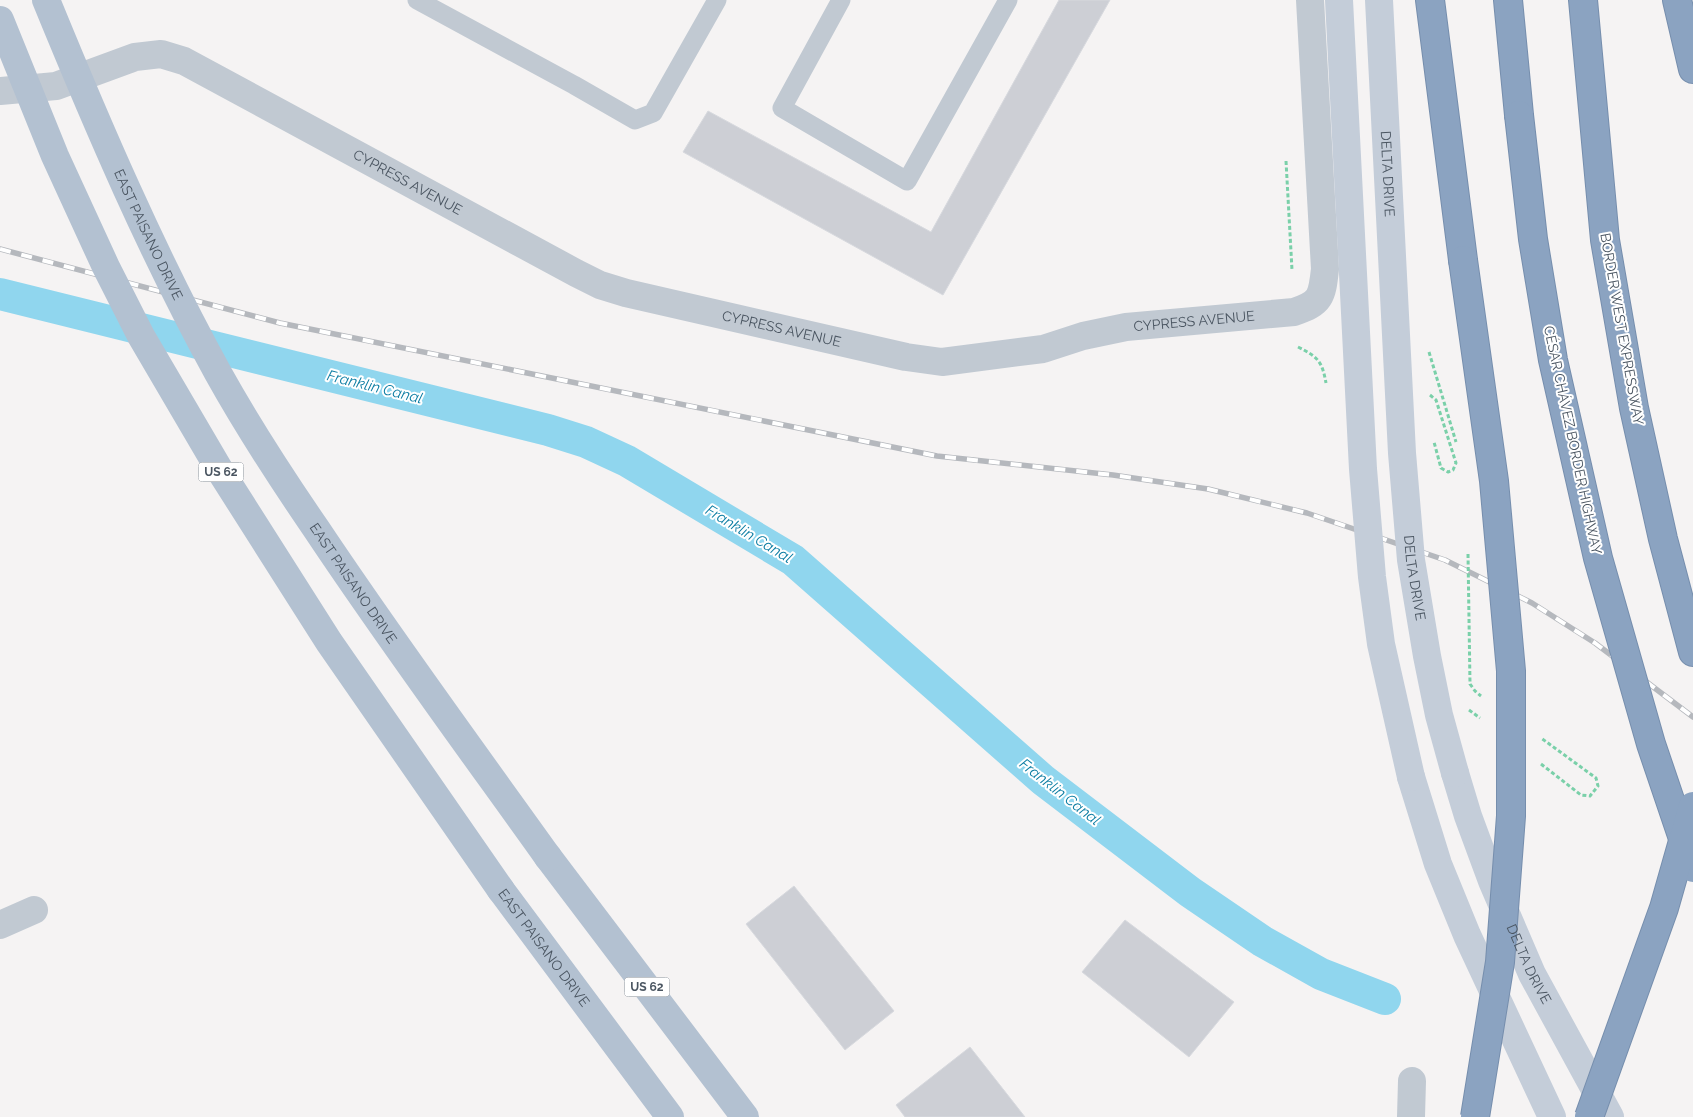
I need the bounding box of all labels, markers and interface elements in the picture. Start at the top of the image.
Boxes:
street label: DELTA DRIVE [1378,130,1398,217]
street label: CYPRESS AVENUE [351,146,465,218]
street label: EAST PAISANO DRIVE [111,167,186,302]
street label: BORDER WEST EXPRESSWAY [1597,232,1647,426]
street label: CYPRESS AVENUE [721,307,843,350]
street label: CYPRESS AVENUE [1133,308,1255,334]
street label: CÉSAR CHÁVEZ BORDER HIGHWAY [1541,324,1606,556]
water label: Franklin Canal [325,366,425,408]
road number: US 62 [198,462,244,482]
water label: Franklin Canal [702,501,796,567]
street label: EAST PAISANO DRIVE [307,520,400,646]
street label: DELTA DRIVE [1401,534,1429,622]
water label: Franklin Canal [1016,755,1104,829]
street label: EAST PAISANO DRIVE [495,886,593,1010]
street label: DELTA DRIVE [1504,922,1555,1006]
road number: US 62 [624,978,670,996]

